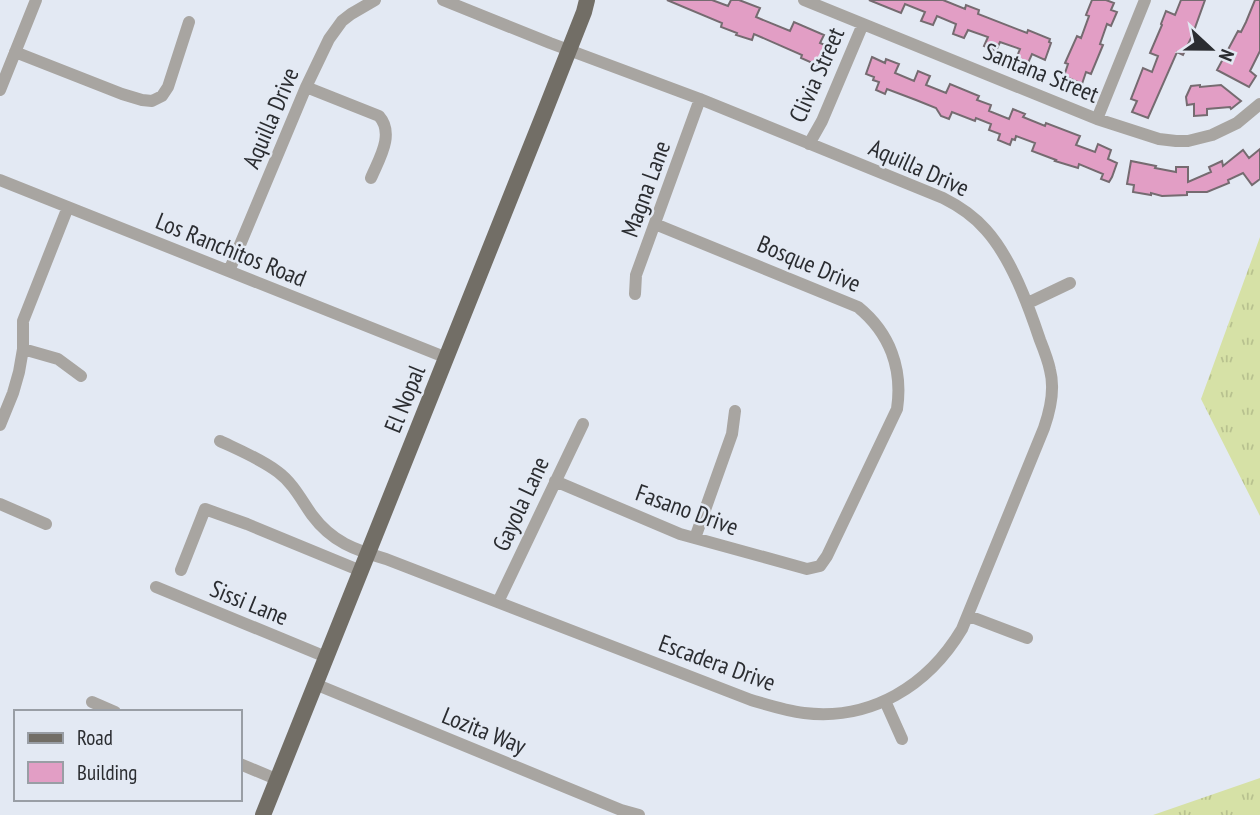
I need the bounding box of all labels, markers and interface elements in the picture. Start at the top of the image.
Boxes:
north arrow [1176,14,1246,84]
street label: Clivia Street [782,22,851,127]
street label: Santana Street [979,35,1104,110]
text: N [1214,46,1240,65]
street label: Aquilla Drive [235,63,306,173]
street label: Aquilla Drive [864,132,974,203]
street label: Magna Lane [614,136,677,241]
street label: Los Ranchitos Road [151,205,311,294]
street label: Bosque Drive [753,228,866,299]
street label: El Nopal [377,360,432,437]
street label: Gayola Lane [485,452,556,556]
street label: Fasano Drive [632,477,743,542]
street label: Sissi Lane [206,573,293,632]
street label: Escadera Drive [655,627,780,698]
street label: Lozita Way [438,700,531,761]
legend [14,710,242,801]
text: Road [77,724,113,751]
text: Building [77,759,137,786]

